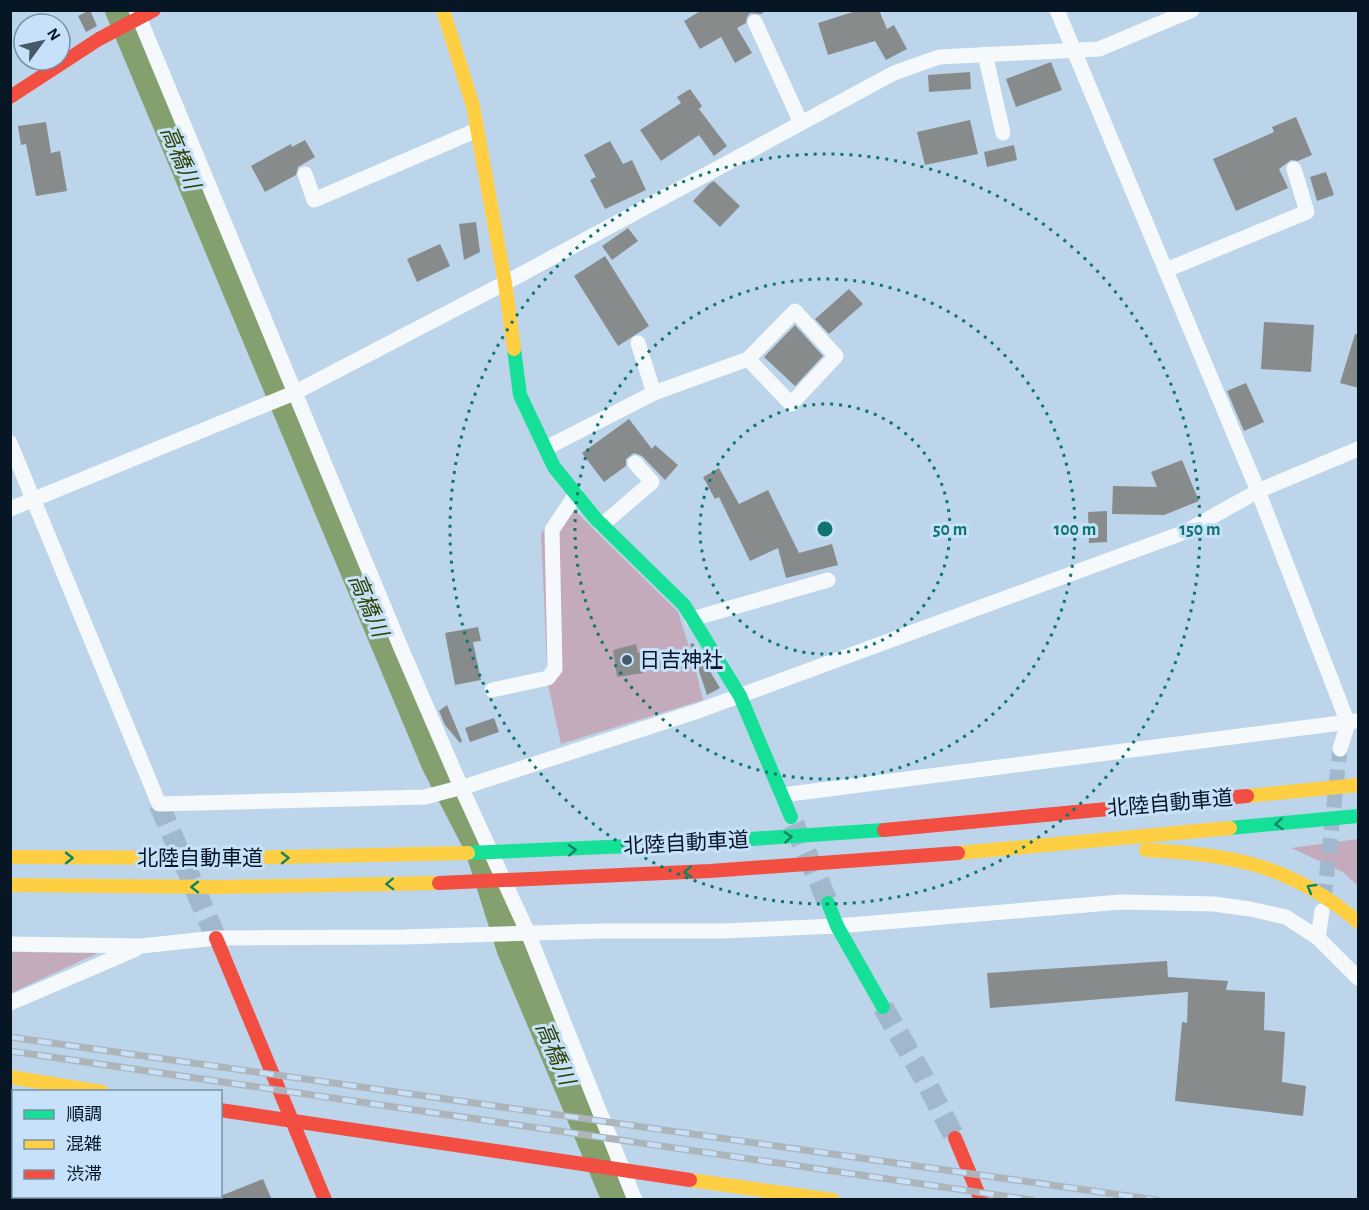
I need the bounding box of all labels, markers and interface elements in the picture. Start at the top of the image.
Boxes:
north arrow [12,12,72,72]
text: N [44,25,63,43]
water label: 高橋川 [157,122,205,194]
centre of rings [815,519,835,539]
text: 50 m [933,521,967,539]
text: 100 m [1054,521,1096,539]
text: 150 m [1180,521,1220,539]
water label: 高橋川 [345,570,393,642]
place label: 日吉神社 [639,649,723,671]
marker: 日吉神社 [620,653,634,667]
street label: 北陸自動車道 [1106,787,1234,819]
one-way arrow [1275,817,1284,830]
street label: 北陸自動車道 [623,829,749,857]
one-way arrow [783,831,792,844]
one-way arrow [568,843,577,856]
street label: 北陸自動車道 [137,847,263,869]
one-way arrow [64,852,73,864]
one-way arrow [280,852,289,864]
one-way arrow [684,866,693,879]
one-way arrow [386,878,395,891]
one-way arrow [191,881,200,893]
one-way arrow [1307,883,1317,895]
water label: 高橋川 [532,1018,580,1090]
legend [12,1090,222,1198]
text: 順調 [66,1106,102,1124]
text: 混雑 [66,1134,102,1154]
text: 渋滞 [66,1165,102,1184]

